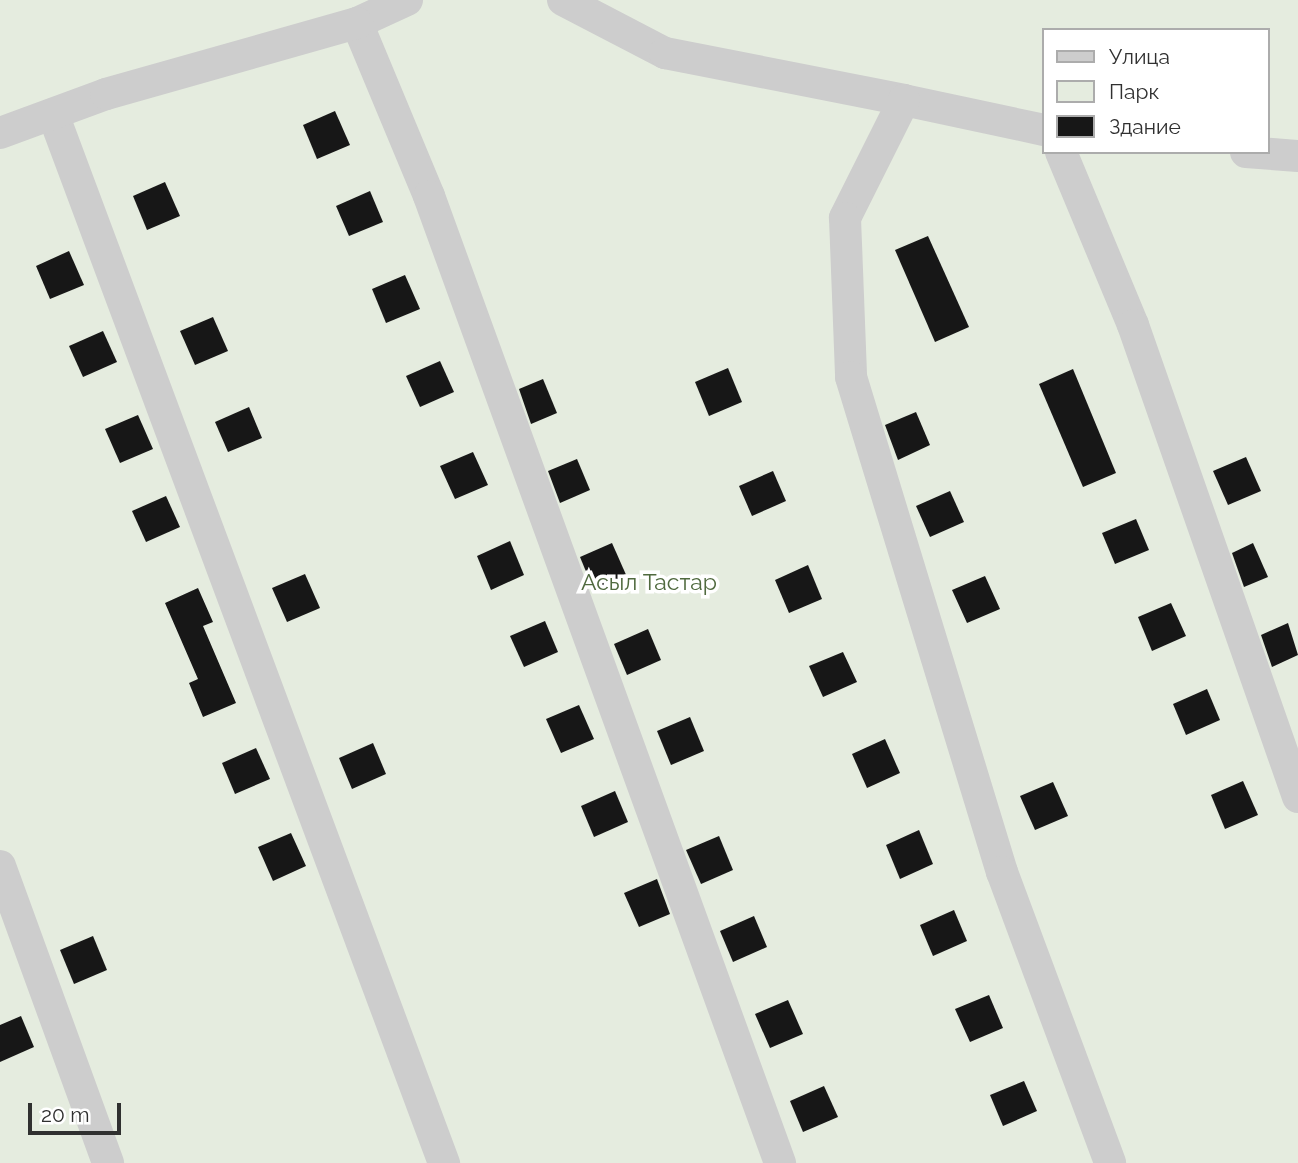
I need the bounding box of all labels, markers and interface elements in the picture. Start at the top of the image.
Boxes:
legend [1042,28,1270,154]
text: Улица [1109,44,1170,69]
text: Парк [1109,79,1159,104]
text: Здание [1109,114,1181,139]
park label: Асыл Тастар [581,568,717,596]
scale bar [32,1090,124,1134]
text: 20 m [41,1102,89,1127]

